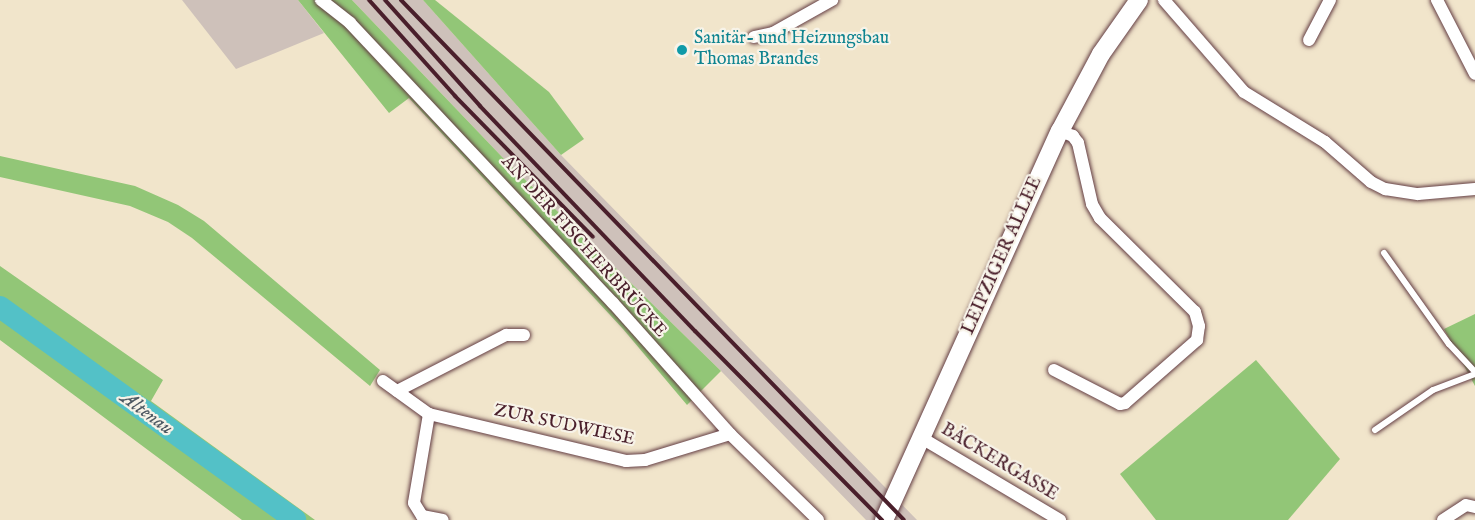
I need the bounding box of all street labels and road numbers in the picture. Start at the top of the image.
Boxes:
street label: AN DER FISCHERBRÜCKE [496,152,670,342]
street label: LEIPZIGER ALLEE [958,174,1048,338]
street label: ZUR SUDWIESE [492,401,636,451]
street label: BÄCKERGASSE [937,420,1061,506]

